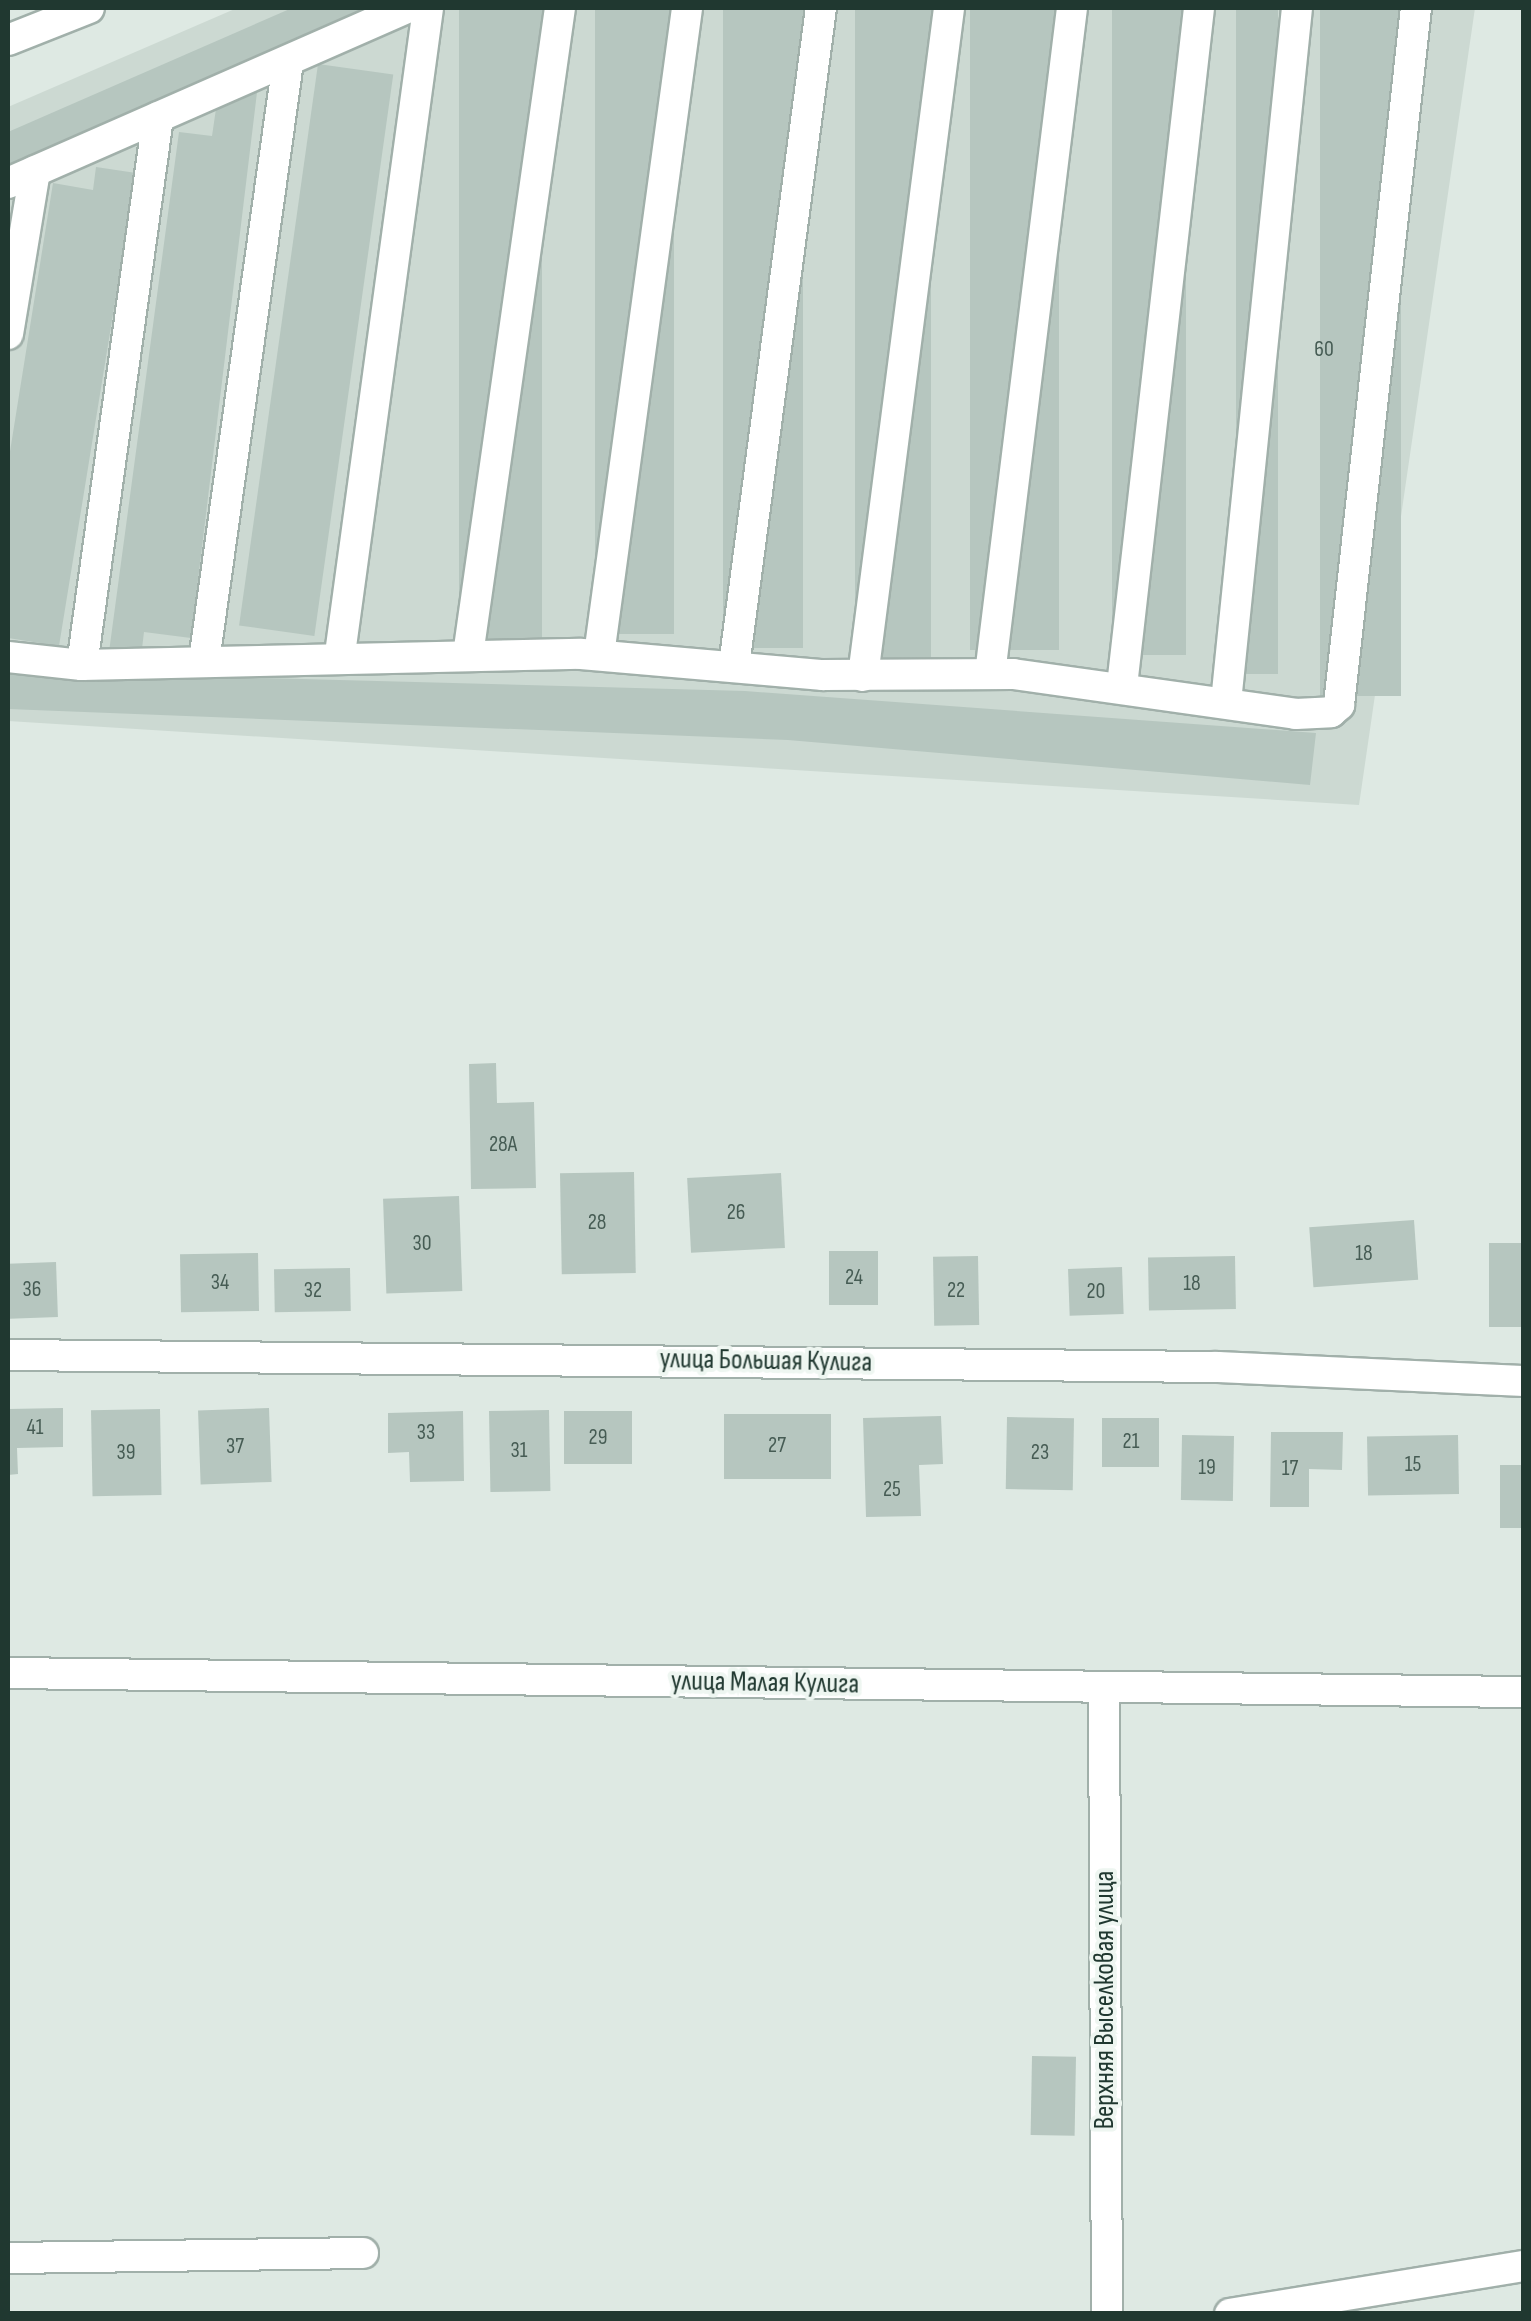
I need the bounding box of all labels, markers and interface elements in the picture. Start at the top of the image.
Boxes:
house number: 60 [1314,337,1334,363]
house number: 28А [489,1132,517,1158]
house number: 26 [727,1200,745,1226]
house number: 28 [588,1210,606,1236]
house number: 30 [412,1231,432,1257]
house number: 18 [1355,1241,1373,1267]
house number: 24 [845,1265,863,1291]
house number: 34 [211,1270,229,1296]
house number: 18 [1183,1271,1201,1297]
house number: 36 [23,1277,41,1303]
house number: 32 [304,1278,322,1304]
house number: 22 [947,1278,965,1304]
house number: 20 [1087,1279,1105,1305]
street label: улица Большая Кулига [659,1342,873,1380]
house number: 41 [27,1415,43,1441]
house number: 33 [417,1420,435,1446]
house number: 29 [589,1425,607,1451]
house number: 21 [1123,1429,1139,1455]
house number: 27 [768,1433,786,1459]
house number: 37 [226,1434,244,1460]
house number: 31 [511,1438,527,1464]
house number: 39 [117,1440,135,1466]
house number: 23 [1031,1440,1049,1466]
house number: 15 [1405,1452,1421,1478]
house number: 19 [1198,1455,1216,1481]
house number: 17 [1282,1456,1298,1482]
house number: 25 [883,1477,901,1503]
street label: улица Малая Кулига [671,1665,859,1701]
street label: Верхняя Выселковая улица [1088,1871,1122,2129]

